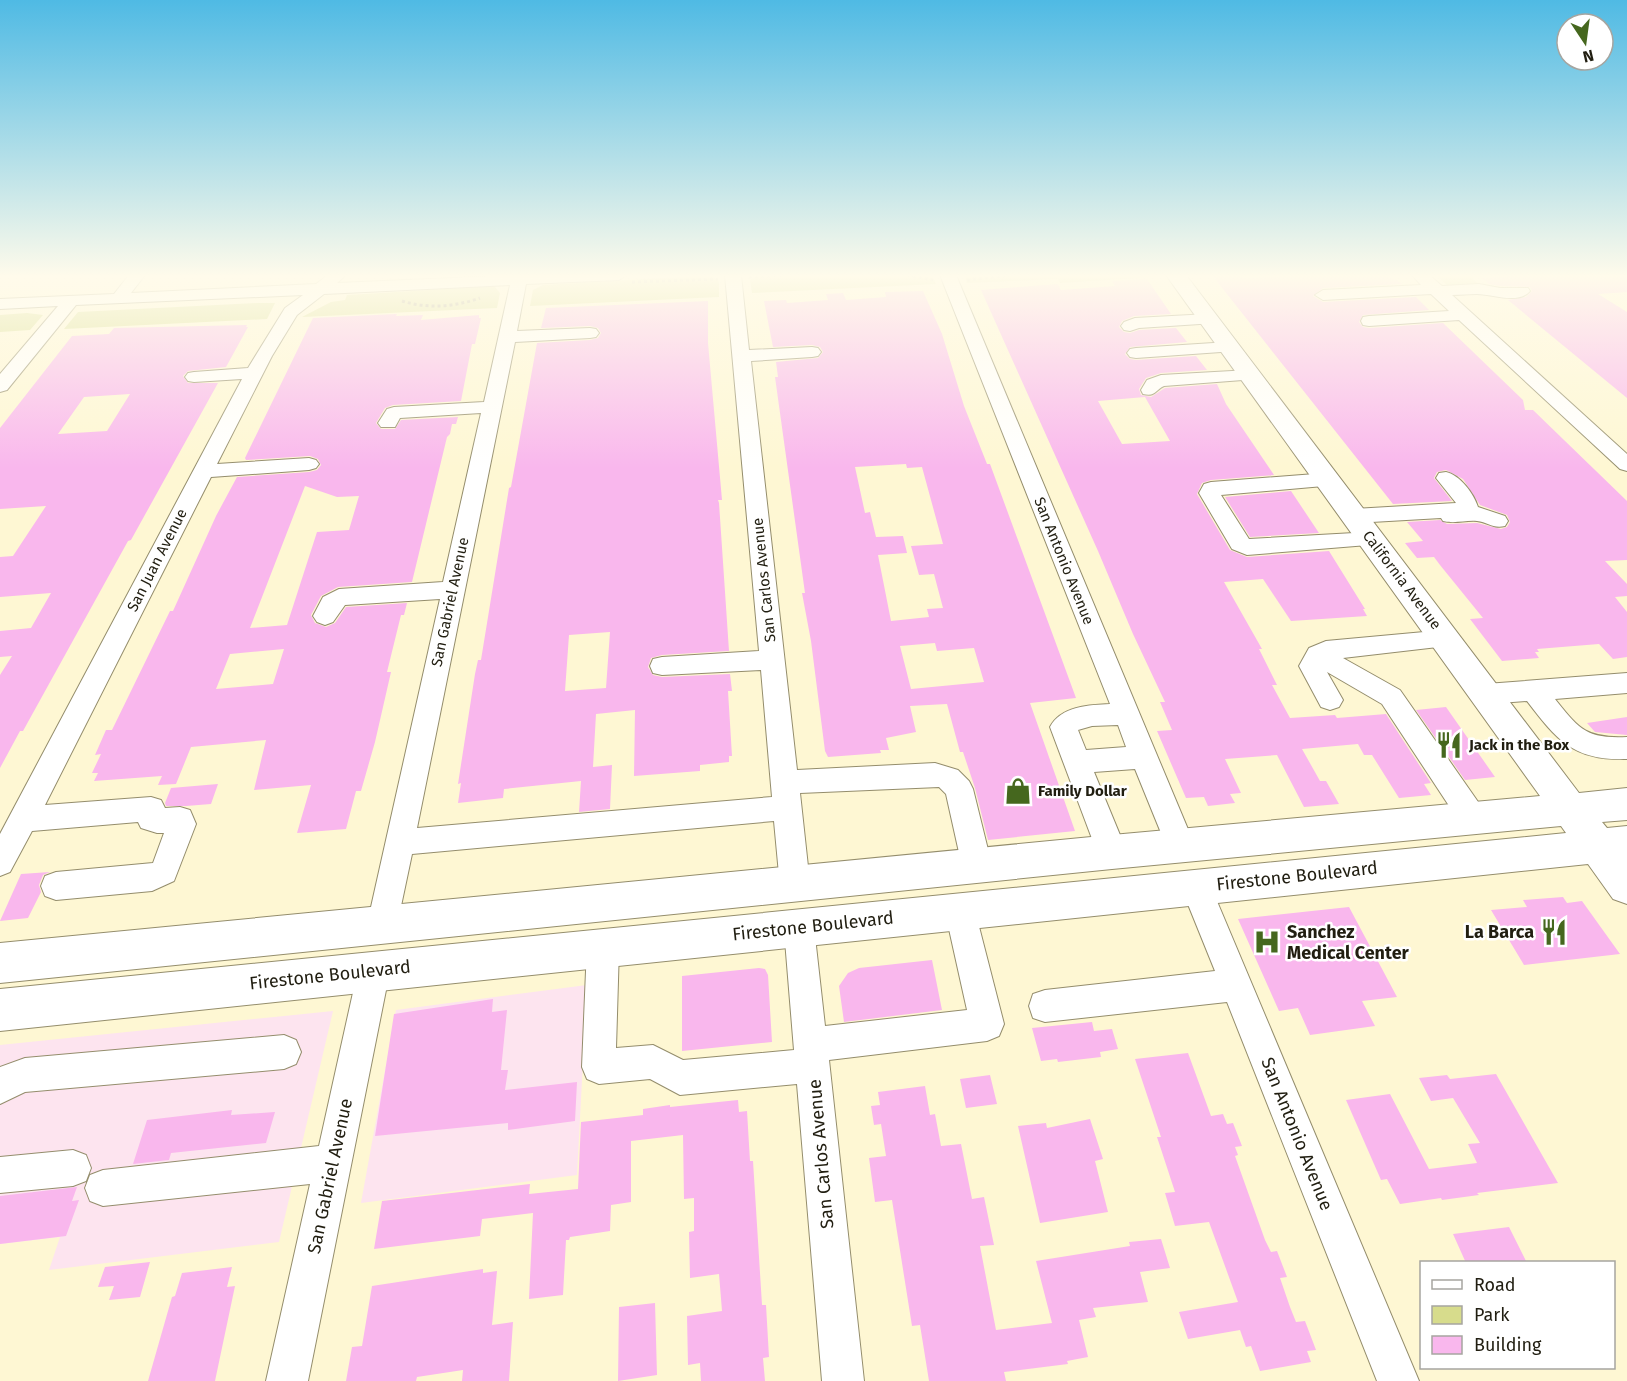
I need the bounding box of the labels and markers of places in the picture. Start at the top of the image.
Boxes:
restaurant icon: Jack in the Box [1434,730,1464,760]
place label: Jack in the Box [1468,736,1570,754]
shop icon: Family Dollar [1003,776,1033,806]
place label: Family Dollar [1038,782,1128,800]
restaurant icon: La Barca [1539,917,1569,947]
place label: Sanchez Medical Center [1287,921,1410,964]
place label: La Barca [1465,921,1534,943]
hospital icon: Sanchez Medical Center [1252,927,1282,957]

